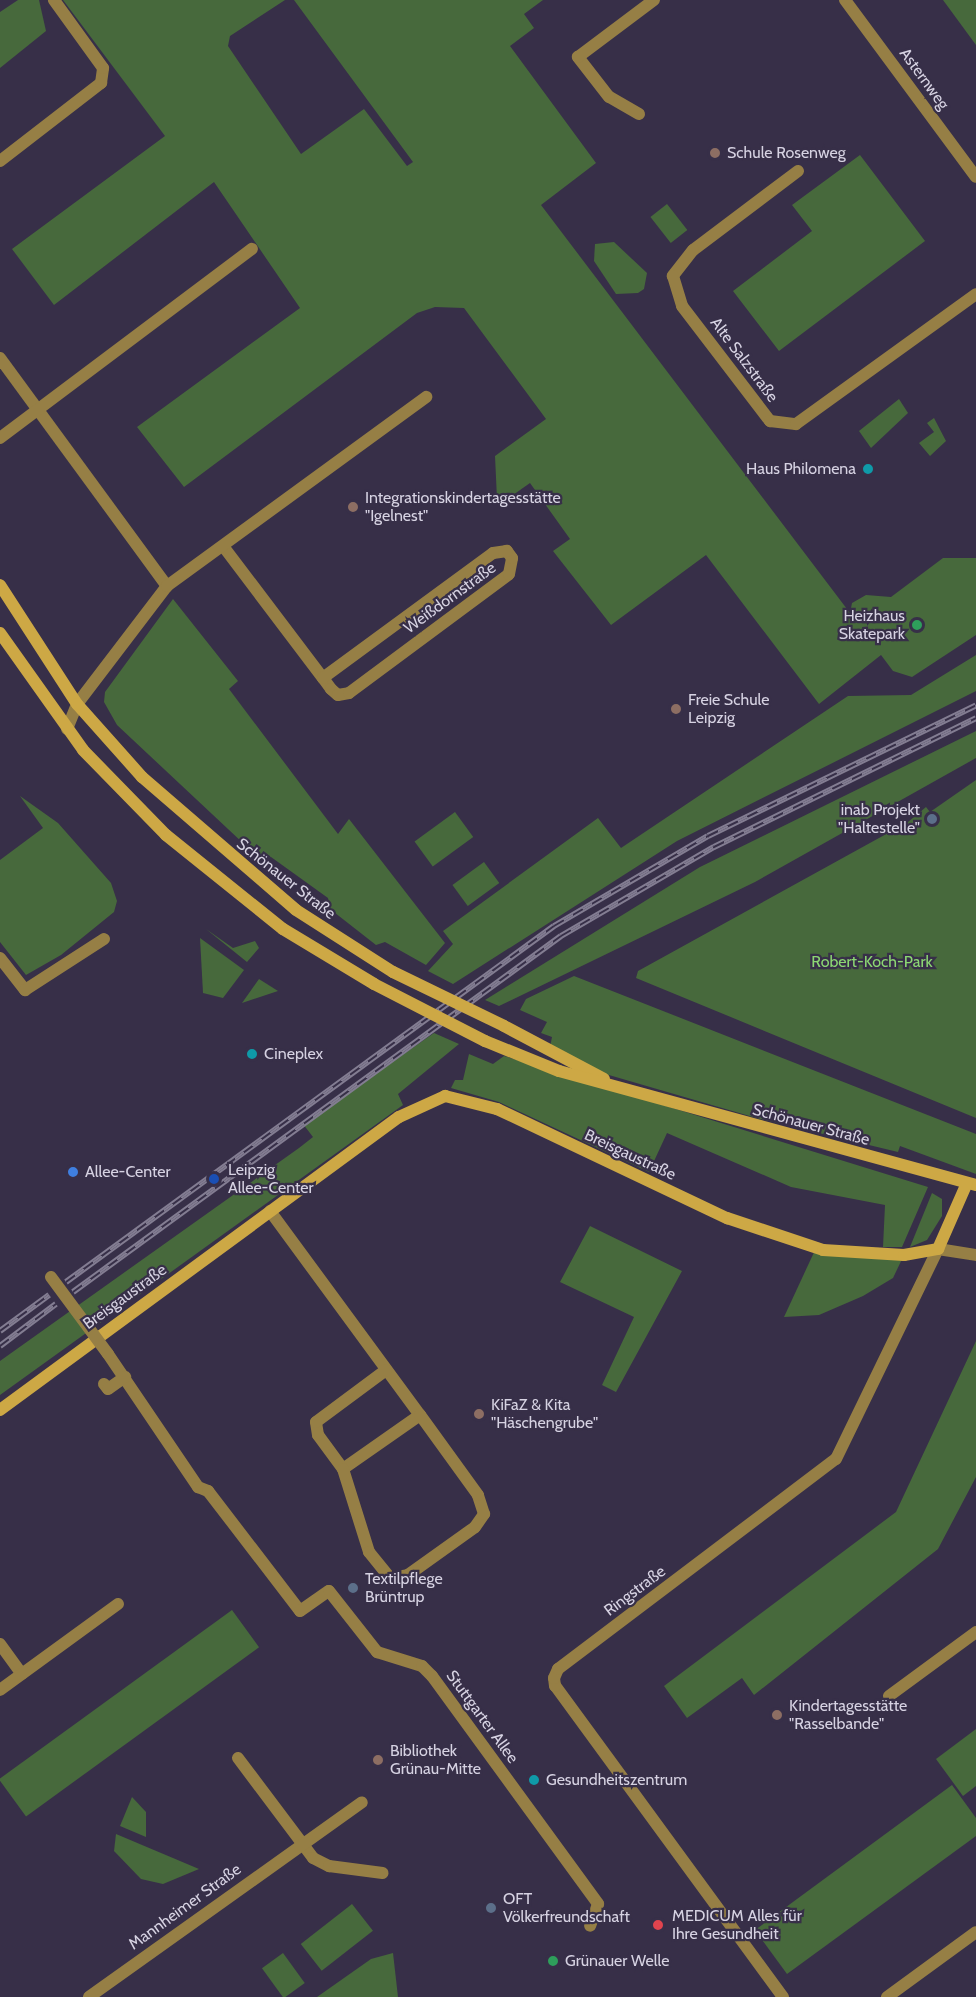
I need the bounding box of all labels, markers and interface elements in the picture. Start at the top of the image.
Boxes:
street label: Asternweg [895,44,953,114]
place label: Schule Rosenweg [727,143,846,163]
marker: Schule Rosenweg [708,146,722,160]
street label: Alte Salzstraße [706,314,782,406]
place label: Haus Philomena [746,459,856,479]
marker: Haus Philomena [861,462,875,476]
place label: Integrationskindertagesstätte "Igelnest" [365,488,561,526]
marker: Integrationskindertagesstätte "Igelnest" [346,500,360,514]
street label: Weißdornstraße [400,558,500,638]
place label: Heizhaus Skatepark [839,606,905,644]
marker: Heizhaus Skatepark [910,618,924,632]
place label: Freie Schule Leipzig [688,690,769,728]
marker: Freie Schule Leipzig [669,702,683,716]
place label: inab Projekt "Haltestelle" [838,800,920,838]
marker: inab Projekt "Haltestelle" [925,812,939,826]
street label: Schönauer Straße [233,834,339,924]
park label: Robert-Koch-Park [811,952,933,972]
place label: Cineplex [264,1044,323,1064]
marker: Cineplex [245,1047,259,1061]
street label: Schönauer Straße [750,1100,872,1150]
street label: Breisgaustraße [581,1125,679,1185]
place label: Leipzig Allee-Center [228,1160,314,1198]
place label: Allee-Center [85,1162,171,1182]
marker: Allee-Center [66,1165,80,1179]
marker: Leipzig Allee-Center [205,1170,223,1188]
street label: Breisgaustraße [80,1260,170,1334]
place label: KiFaZ & Kita "Häschengrube" [491,1395,598,1433]
marker: KiFaZ & Kita "Häschengrube" [472,1407,486,1421]
street label: Ringstraße [601,1562,669,1620]
place label: Textilpflege Brüntrup [365,1569,443,1607]
marker: Textilpflege Brüntrup [346,1581,360,1595]
street label: Stuttgarter Allee [442,1667,522,1767]
place label: Kindertagesstätte "Rasselbande" [789,1696,907,1734]
marker: Kindertagesstätte "Rasselbande" [770,1708,784,1722]
place label: Bibliothek Grünau-Mitte [390,1741,481,1779]
marker: Bibliothek Grünau-Mitte [371,1753,385,1767]
place label: Gesundheitszentrum [546,1770,687,1790]
marker: Gesundheitszentrum [527,1773,541,1787]
street label: Mannheimer Straße [125,1860,245,1954]
place label: OFT Völkerfreundschaft [503,1889,630,1927]
marker: OFT Völkerfreundschaft [484,1901,498,1915]
place label: MEDICUM Alles für Ihre Gesundheit [672,1906,802,1944]
marker: MEDICUM Alles für Ihre Gesundheit [649,1916,667,1934]
place label: Grünauer Welle [565,1951,669,1971]
marker: Grünauer Welle [546,1954,560,1968]

